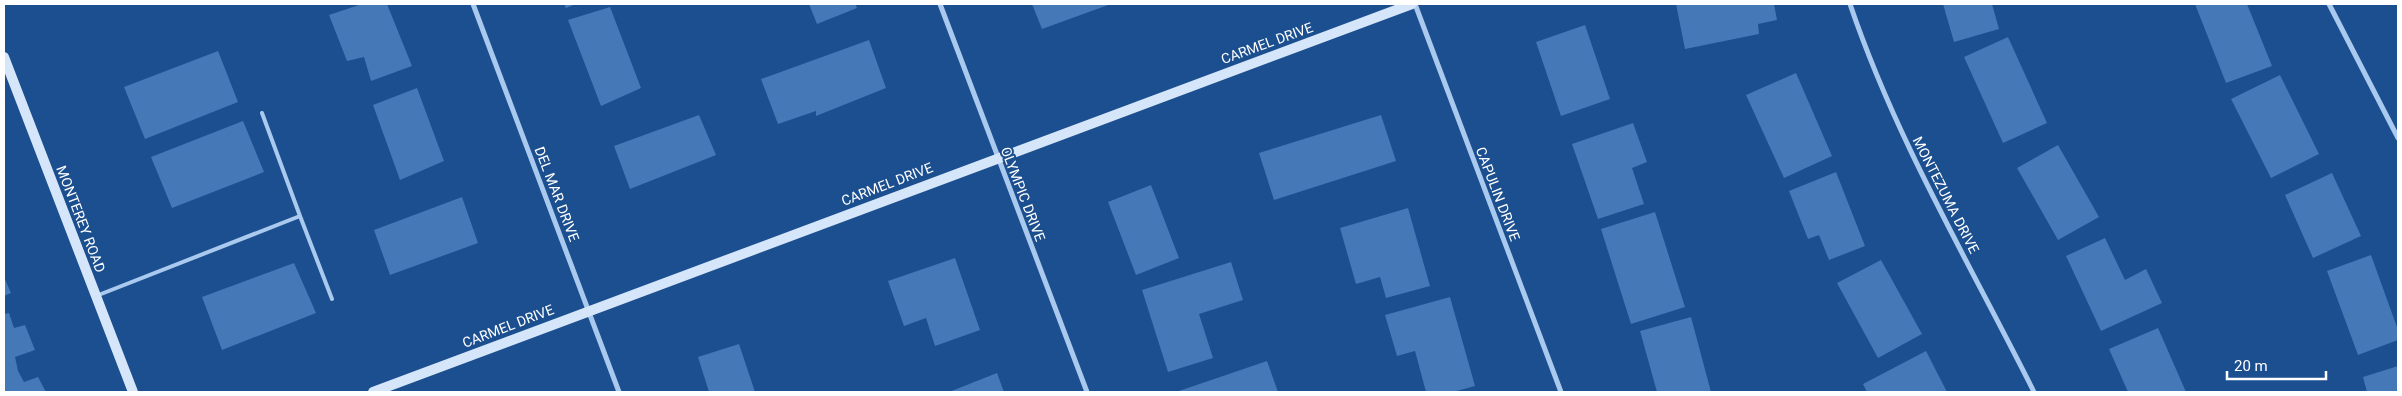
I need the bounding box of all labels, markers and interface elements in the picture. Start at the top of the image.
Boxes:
street label: CARMEL DRIVE [1219,19,1315,67]
street label: MONTEZUMA DRIVE [1910,134,1982,256]
street label: DEL MAR DRIVE [532,144,582,244]
street label: OLYMPIC DRIVE [998,145,1048,244]
street label: CAPULIN DRIVE [1473,145,1523,243]
street label: CARMEL DRIVE [839,159,935,209]
street label: MONTEREY ROAD [53,163,109,275]
street label: CARMEL DRIVE [460,301,556,351]
scale bar [2227,348,2326,380]
text: 20 m [2234,357,2268,375]

